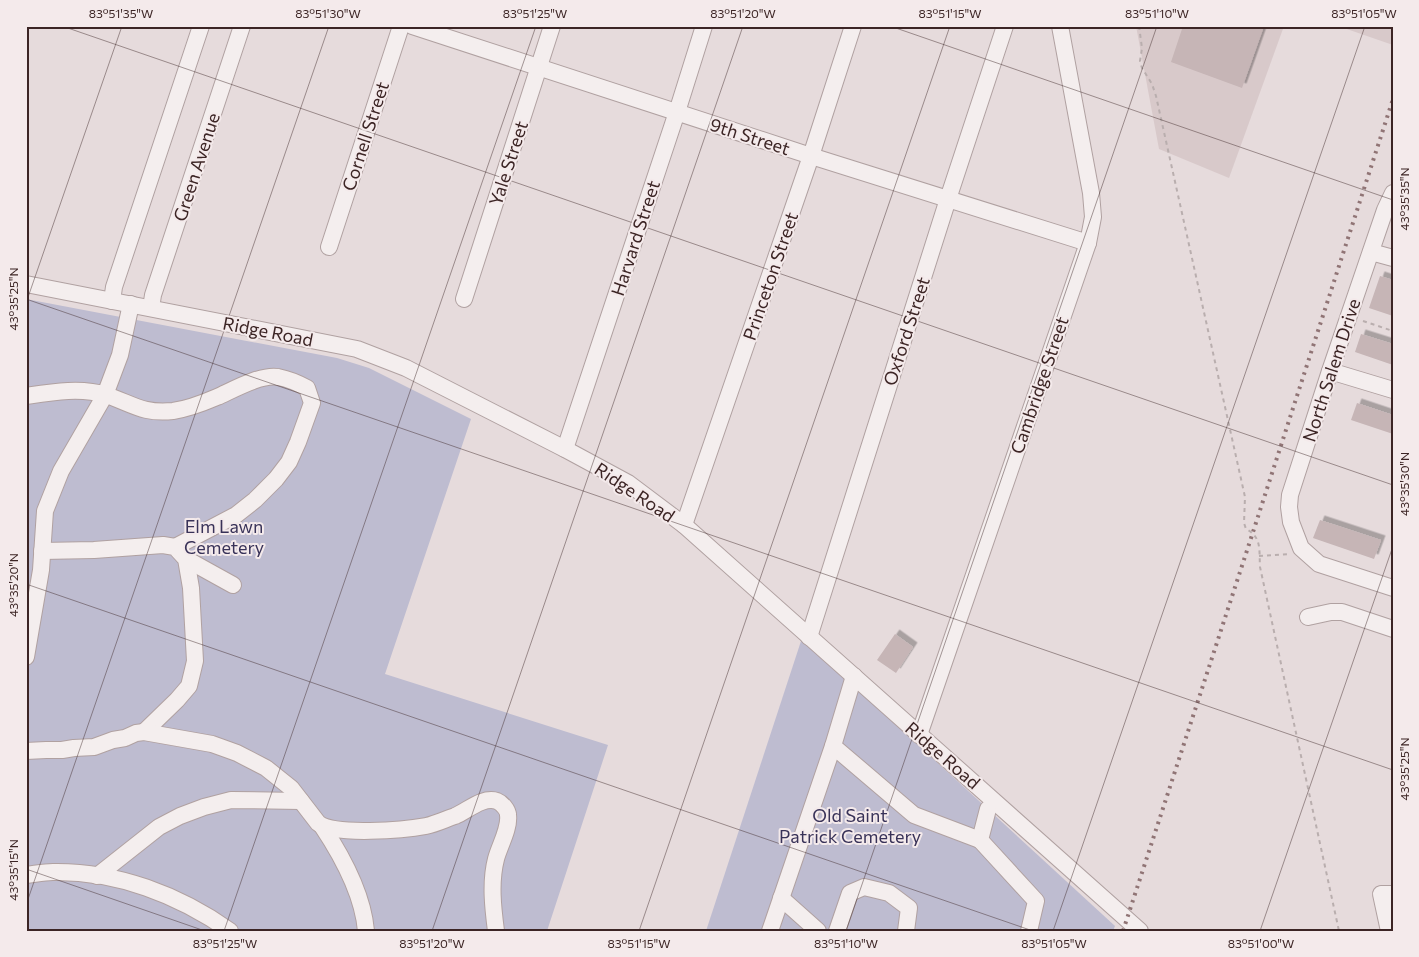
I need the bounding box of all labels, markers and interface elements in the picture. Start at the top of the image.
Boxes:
text: 83°51'35"W [89,6,153,20]
text: 83°51'30"W [295,6,361,20]
text: 83°51'25"W [503,6,567,20]
text: 83°51'20"W [710,6,776,20]
text: 83°51'15"W [919,6,981,20]
text: 83°51'10"W [1125,6,1189,20]
text: 83°51'05"W [1331,6,1397,20]
street label: Cornell Street [337,79,393,193]
street label: Green Avenue [168,110,224,224]
street label: 9th Street [707,113,793,159]
street label: Yale Street [484,118,532,208]
text: 43°35'35"N [1397,167,1411,231]
street label: Harvard Street [606,177,664,299]
street label: Princeton Street [738,209,802,343]
text: 43°35'25"N [6,268,20,330]
street label: Oxford Street [878,274,934,388]
street label: North Salem Drive [1297,296,1365,444]
street label: Ridge Road [221,311,315,351]
street label: Cambridge Street [1005,313,1073,457]
text: 43°35'30"N [1397,452,1411,516]
street label: Ridge Road [591,457,679,527]
park label: Elm Lawn Cemetery [184,515,264,558]
text: 43°35'20"N [6,553,20,617]
street label: Ridge Road [901,717,985,793]
text: 43°35'25"N [1397,738,1411,800]
park label: Old Saint Patrick Cemetery [779,804,921,847]
text: 43°35'15"N [6,839,20,901]
text: 83°51'25"W [193,936,257,950]
text: 83°51'20"W [399,936,465,950]
text: 83°51'15"W [608,936,670,950]
text: 83°51'10"W [814,936,878,950]
text: 83°51'05"W [1021,936,1087,950]
text: 83°51'00"W [1228,936,1294,950]

